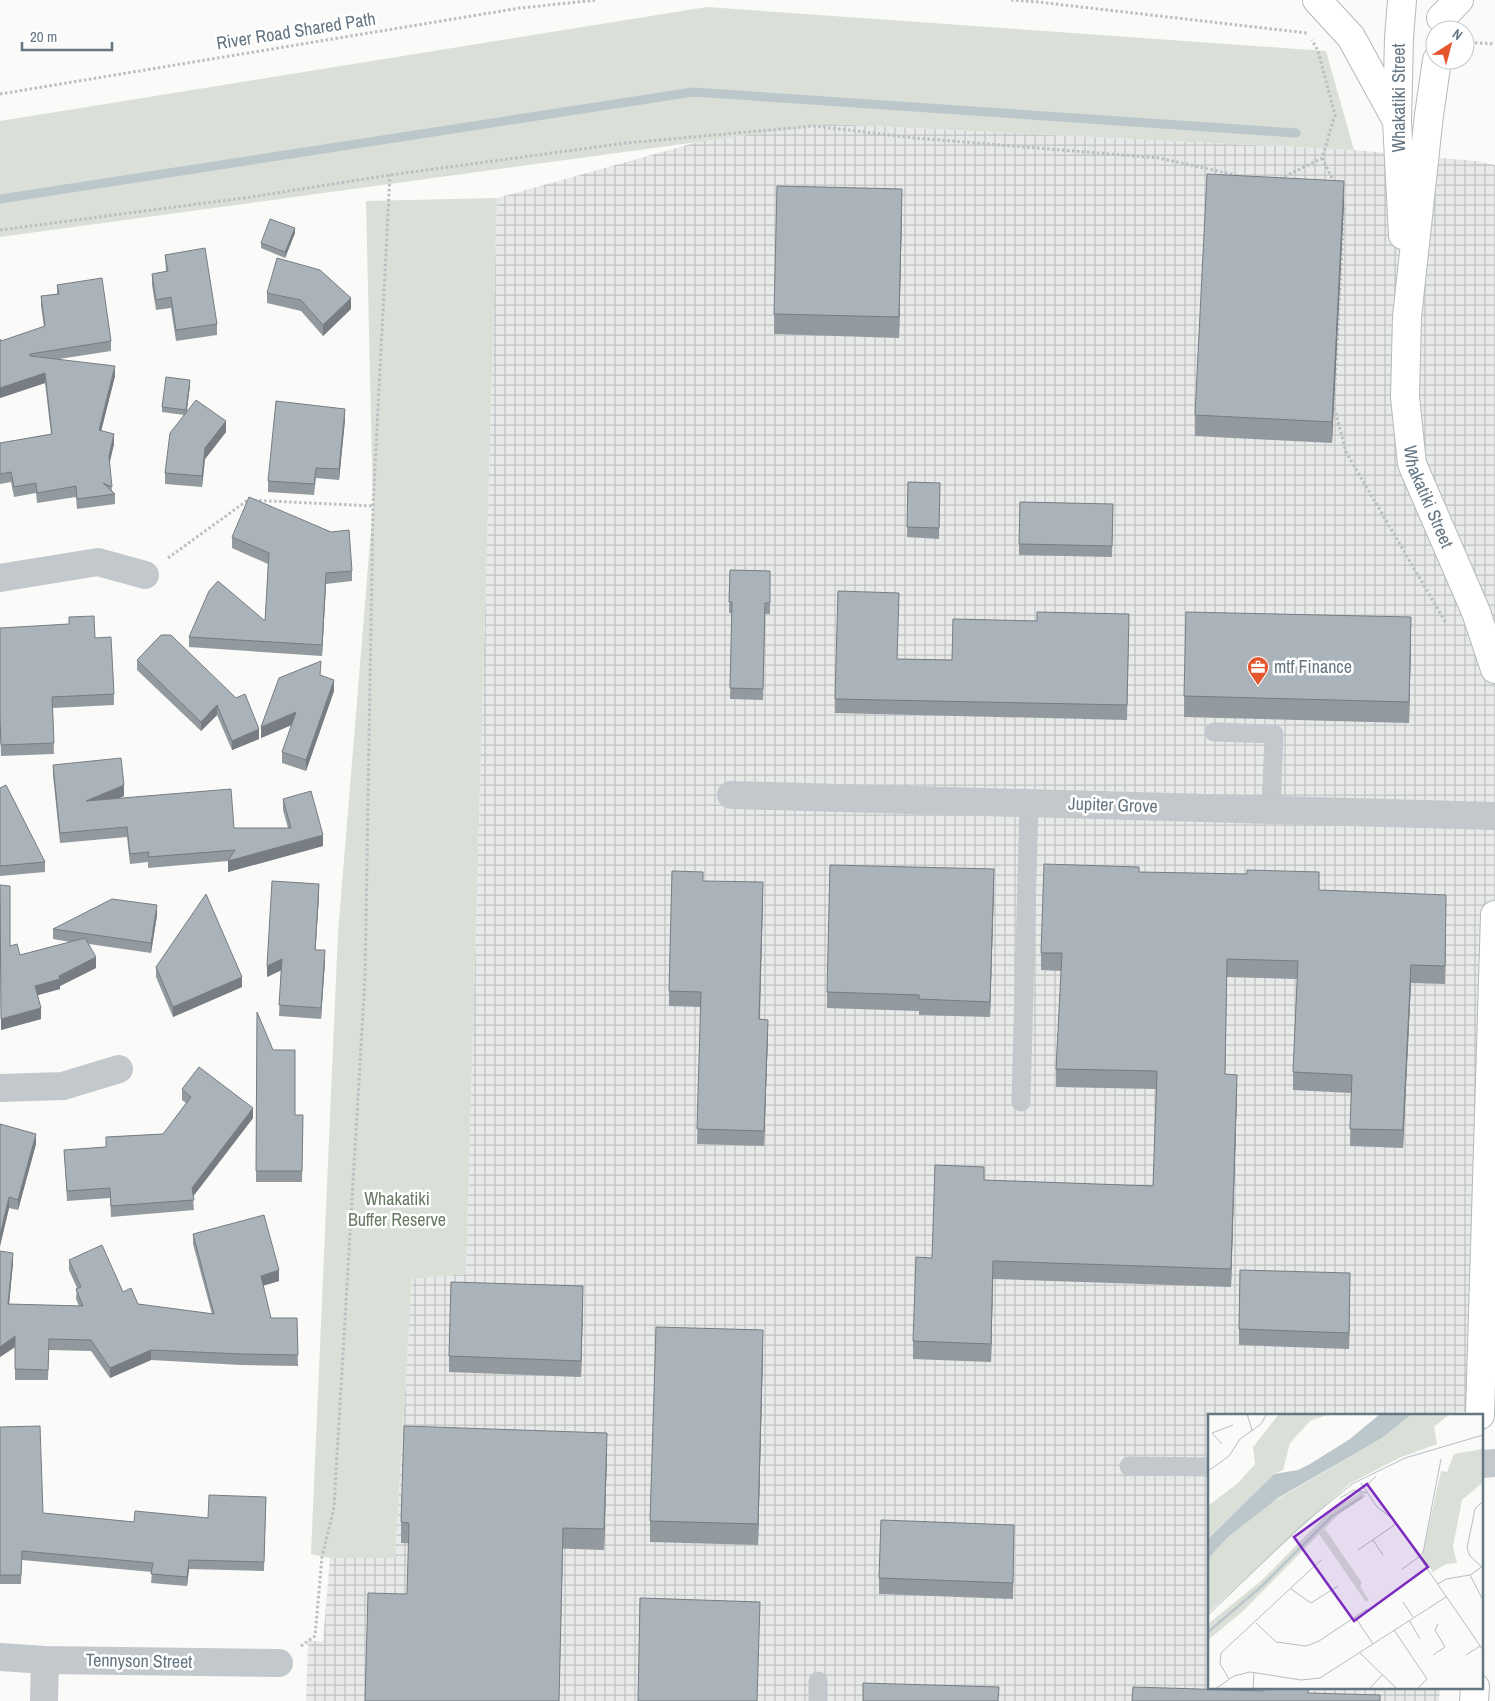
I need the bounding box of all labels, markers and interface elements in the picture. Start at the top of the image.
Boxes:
street label: River Road Shared Path [215,6,377,55]
scale bar [22,20,112,52]
north arrow [1425,20,1475,70]
text: N [1449,25,1466,44]
text: 20 m [30,26,57,47]
street label: Whakatiki Street [1386,43,1411,153]
street label: Whakatiki Street [1398,444,1460,552]
place label: mtf Finance [1274,654,1352,679]
office icon: mtf Finance [1246,655,1270,686]
street label: Jupiter Grove [1068,790,1158,819]
park label: Whakatiki Buffer Reserve [348,1186,446,1232]
inset map [1208,1414,1482,1688]
street label: Tennyson Street [85,1647,193,1674]

